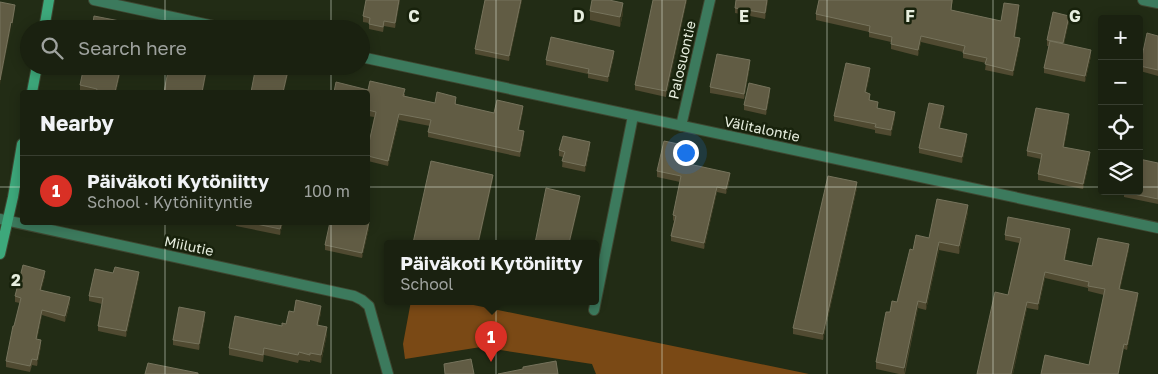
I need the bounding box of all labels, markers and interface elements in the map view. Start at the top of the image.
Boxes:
text: C [408,6,420,26]
text: D [573,6,585,26]
text: E [739,6,749,26]
text: F [905,6,915,26]
text: G [1069,6,1081,26]
map controls [1098,15,1143,195]
button: + [1098,15,1143,60]
street label: Palosuontie [664,19,699,101]
search box [20,20,370,75]
icon: search [38,34,66,62]
text: Search here [78,36,187,59]
button: − [1098,60,1143,105]
button: locate [1098,105,1143,150]
text: Nearby [40,110,114,136]
street label: Välitalontie [723,112,802,145]
your location [673,140,699,166]
button: layers [1098,150,1143,195]
text: Päiväkoti Kytöniitty [87,169,269,192]
text: 1 [52,181,60,201]
text: 100 m [304,181,350,201]
text: School · Kytöniityntie [87,192,253,212]
street label: Miilutie [163,232,215,259]
popup [384,240,599,305]
text: Päiväkoti Kytöniitty [400,251,583,274]
text: 2 [11,270,21,290]
text: School [400,274,453,294]
pin: 1 [475,321,507,362]

